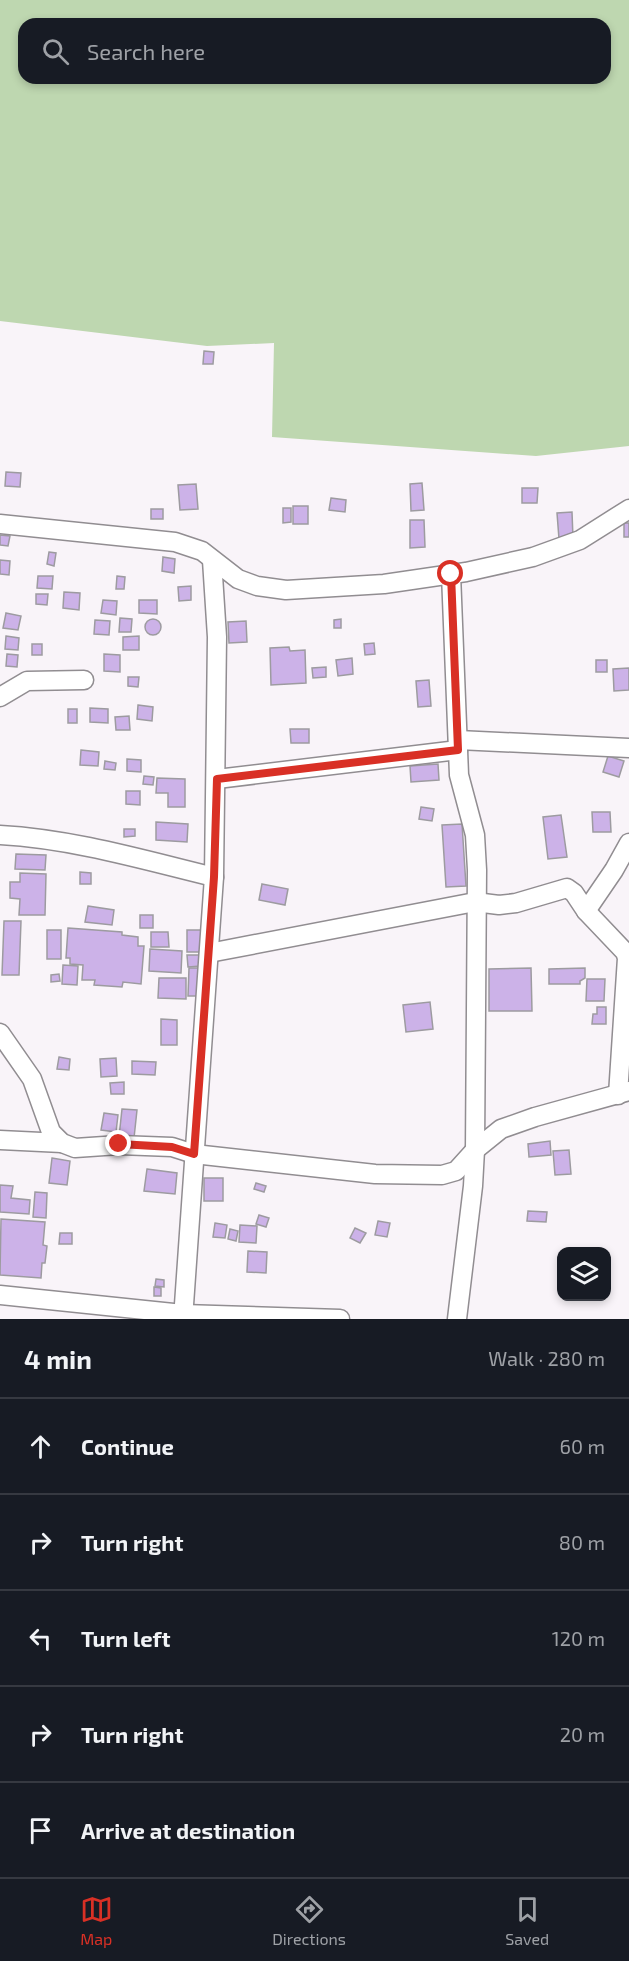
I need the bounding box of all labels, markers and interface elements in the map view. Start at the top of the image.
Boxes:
search box [18,18,611,84]
icon: search [39,35,72,68]
text: Search here [87,38,205,64]
route start [437,560,463,586]
route end [105,1130,131,1156]
map controls [557,1247,611,1301]
button: layers [557,1247,611,1301]
text: 4 min [24,1343,92,1374]
text: Walk · 280 m [488,1346,605,1370]
icon: ahead [24,1430,57,1463]
text: Continue [81,1433,174,1459]
text: 60 m [560,1434,605,1458]
icon: right [24,1526,57,1559]
text: Turn right [81,1529,183,1555]
text: 80 m [559,1530,605,1554]
icon: left [24,1622,57,1655]
text: Turn left [81,1625,170,1651]
text: 120 m [552,1626,605,1650]
icon: right [24,1718,57,1751]
text: Turn right [81,1721,183,1747]
text: 20 m [560,1722,605,1746]
icon: arrive [24,1814,57,1847]
text: Arrive at destination [81,1817,295,1843]
tab: Map [80,1893,113,1948]
tab: Directions [272,1893,346,1948]
tab: Saved [505,1893,549,1948]

